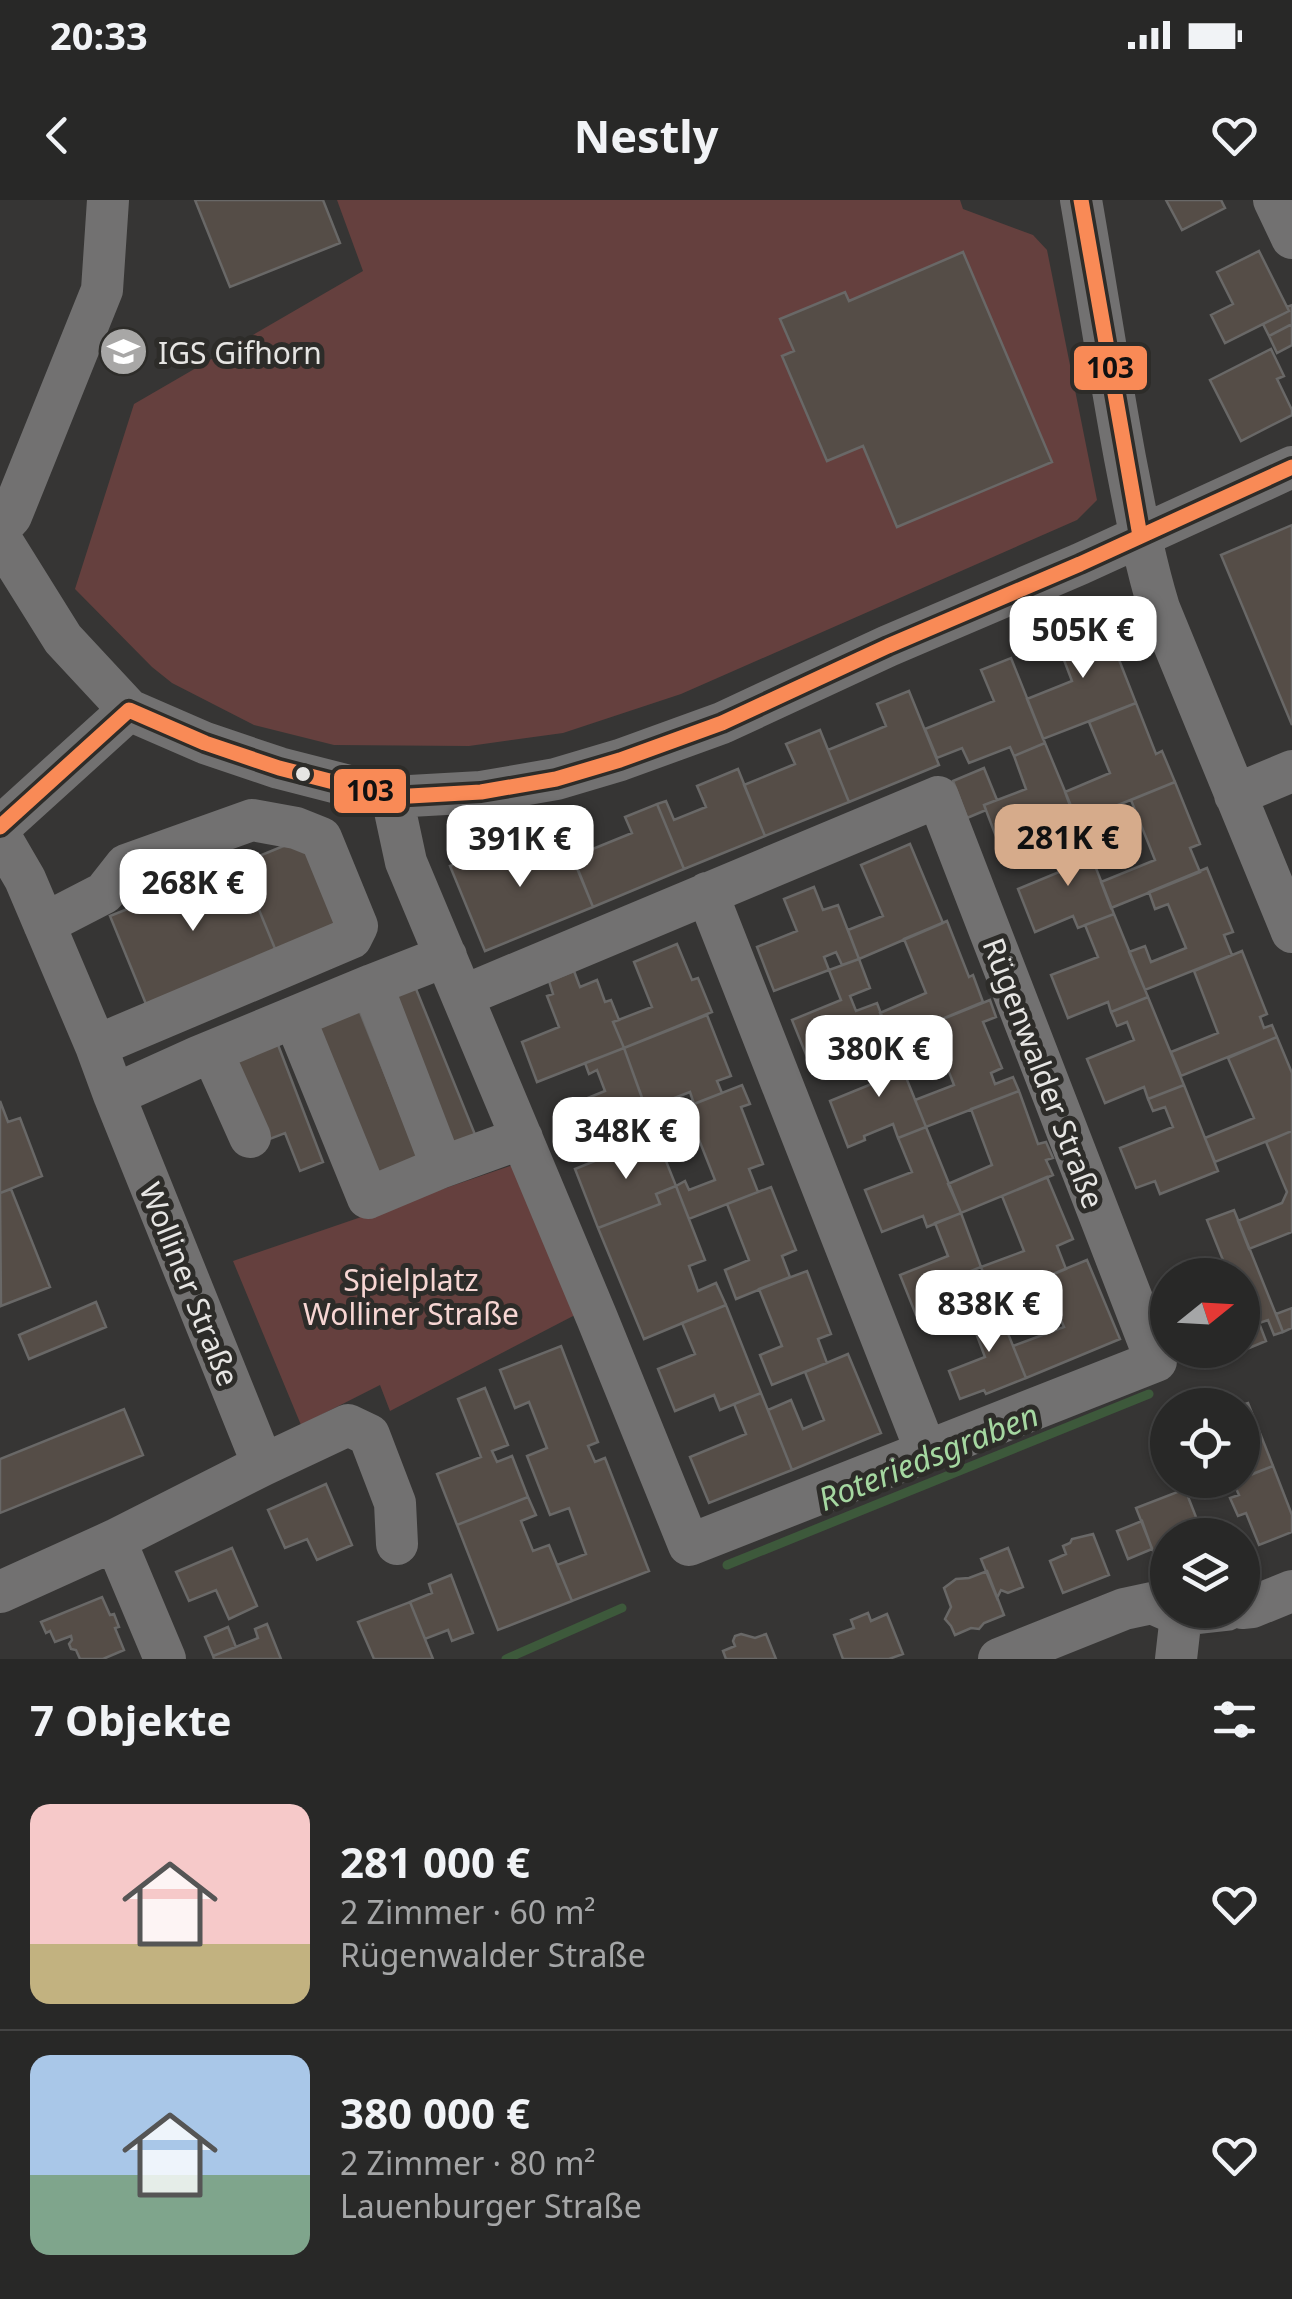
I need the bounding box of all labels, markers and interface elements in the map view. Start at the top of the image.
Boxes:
text: 20:33 [50,9,148,61]
text: Nestly [574,105,718,166]
icon: back [30,108,85,163]
icon: heart [1207,108,1262,163]
school or university icon: IGS Gifhorn [97,326,149,378]
place label: IGS Gifhorn [158,332,322,373]
line badge: 103 [1072,344,1149,392]
text: 103 [1086,348,1134,386]
pin: 505K € [1002,596,1164,681]
text: 505K € [1032,607,1134,650]
unlabelled marker [293,764,313,784]
line badge: 103 [332,767,408,815]
text: 103 [346,771,394,809]
pin: 281K € [987,804,1149,889]
pin: 391K € [439,805,601,890]
text: 281K € [1017,815,1119,858]
text: 391K € [469,816,571,859]
pin: 268K € [112,849,274,934]
text: 268K € [142,860,244,903]
street label: Rügenwalder Straße [974,932,1114,1214]
pin: 380K € [798,1015,960,1100]
text: 380K € [828,1026,930,1069]
pin: 348K € [545,1097,707,1182]
text: 348K € [575,1108,677,1151]
street label: Wolliner Straße [131,1176,249,1392]
north arrow [1150,1258,1260,1368]
map controls [1150,1258,1260,1628]
park label: Spielplatz Wolliner Straße [303,1259,519,1334]
pin: 838K € [908,1270,1070,1355]
text: 838K € [938,1281,1040,1324]
button: locate [1150,1388,1260,1498]
water label: Roteriedsgraben [811,1392,1045,1520]
button: layers [1150,1518,1260,1628]
text: 7 Objekte [30,1691,232,1748]
icon: filters [1207,1692,1262,1747]
text: 281 000 € [340,1833,530,1890]
icon: home [110,1844,230,1964]
icon: heart [1207,1877,1262,1932]
text: 2 Zimmer · 60 m² [340,1890,596,1933]
text: Rügenwalder Straße [340,1933,646,1976]
text: 380 000 € [340,2084,530,2141]
icon: home [110,2095,230,2215]
icon: heart [1207,2128,1262,2183]
text: 2 Zimmer · 80 m² [340,2141,596,2184]
text: Lauenburger Straße [340,2184,642,2227]

